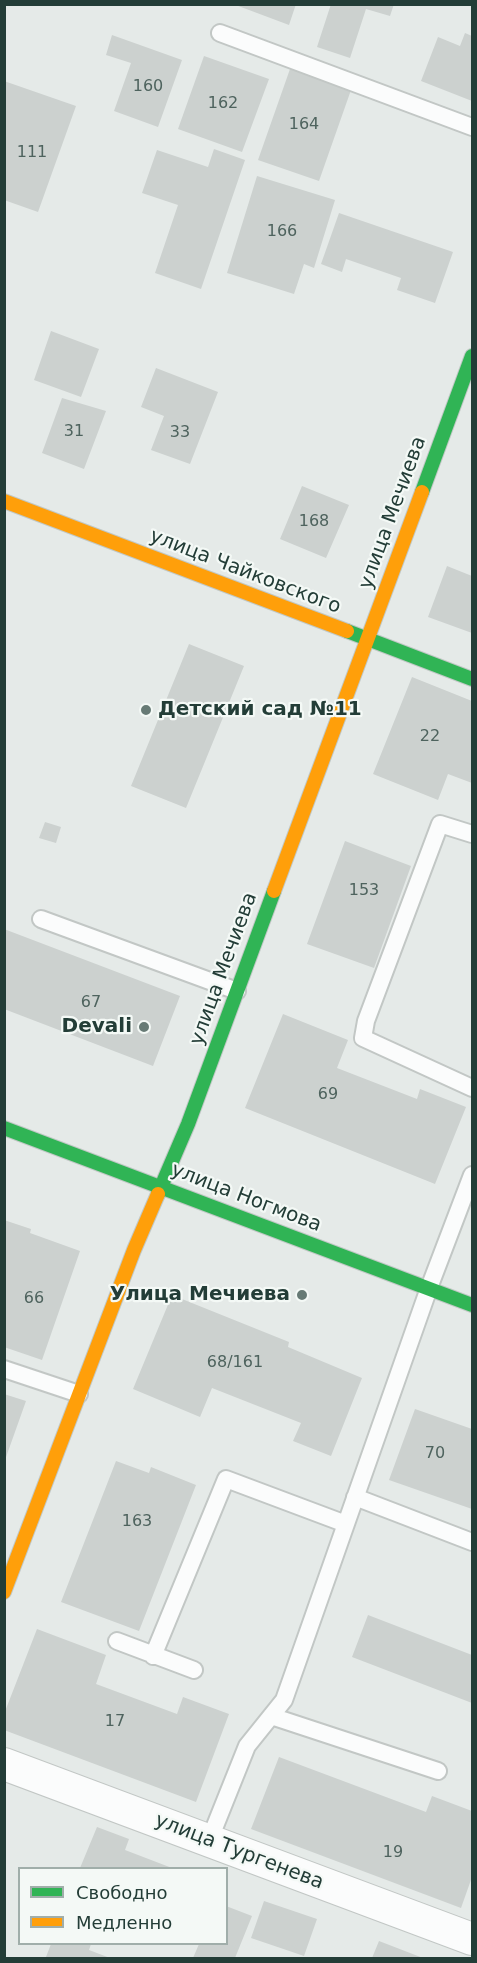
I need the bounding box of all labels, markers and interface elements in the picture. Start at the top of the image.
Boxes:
house number: 160 [133,77,163,97]
house number: 162 [208,94,238,114]
house number: 164 [289,115,319,135]
house number: 111 [17,143,47,163]
house number: 166 [267,222,297,242]
house number: 31 [64,422,84,442]
house number: 33 [170,423,190,443]
street label: улица Мечиева [354,433,432,593]
house number: 168 [299,512,329,532]
street label: улица Чайковского [146,524,344,620]
place label: Детский сад №11 [158,698,362,722]
marker: Детский сад №11 [139,703,153,717]
house number: 22 [420,727,440,747]
house number: 153 [349,881,379,901]
street label: улица Мечиева [185,889,263,1049]
house number: 67 [81,993,101,1013]
place label: Devali [62,1015,132,1039]
marker: Devali [137,1020,151,1034]
house number: 69 [318,1085,338,1105]
street label: улица Ногмова [167,1158,325,1238]
place label: Улица Мечиева [110,1283,290,1307]
marker: Улица Мечиева [295,1288,309,1302]
house number: 66 [24,1289,44,1309]
house number: 68/161 [207,1353,263,1373]
house number: 70 [425,1444,445,1464]
house number: 163 [122,1512,152,1532]
house number: 17 [105,1712,125,1732]
street label: улица Тургенева [151,1809,327,1895]
house number: 19 [383,1843,403,1863]
legend [18,1867,228,1945]
text: Свободно [76,1882,168,1903]
text: Медленно [76,1912,172,1933]

